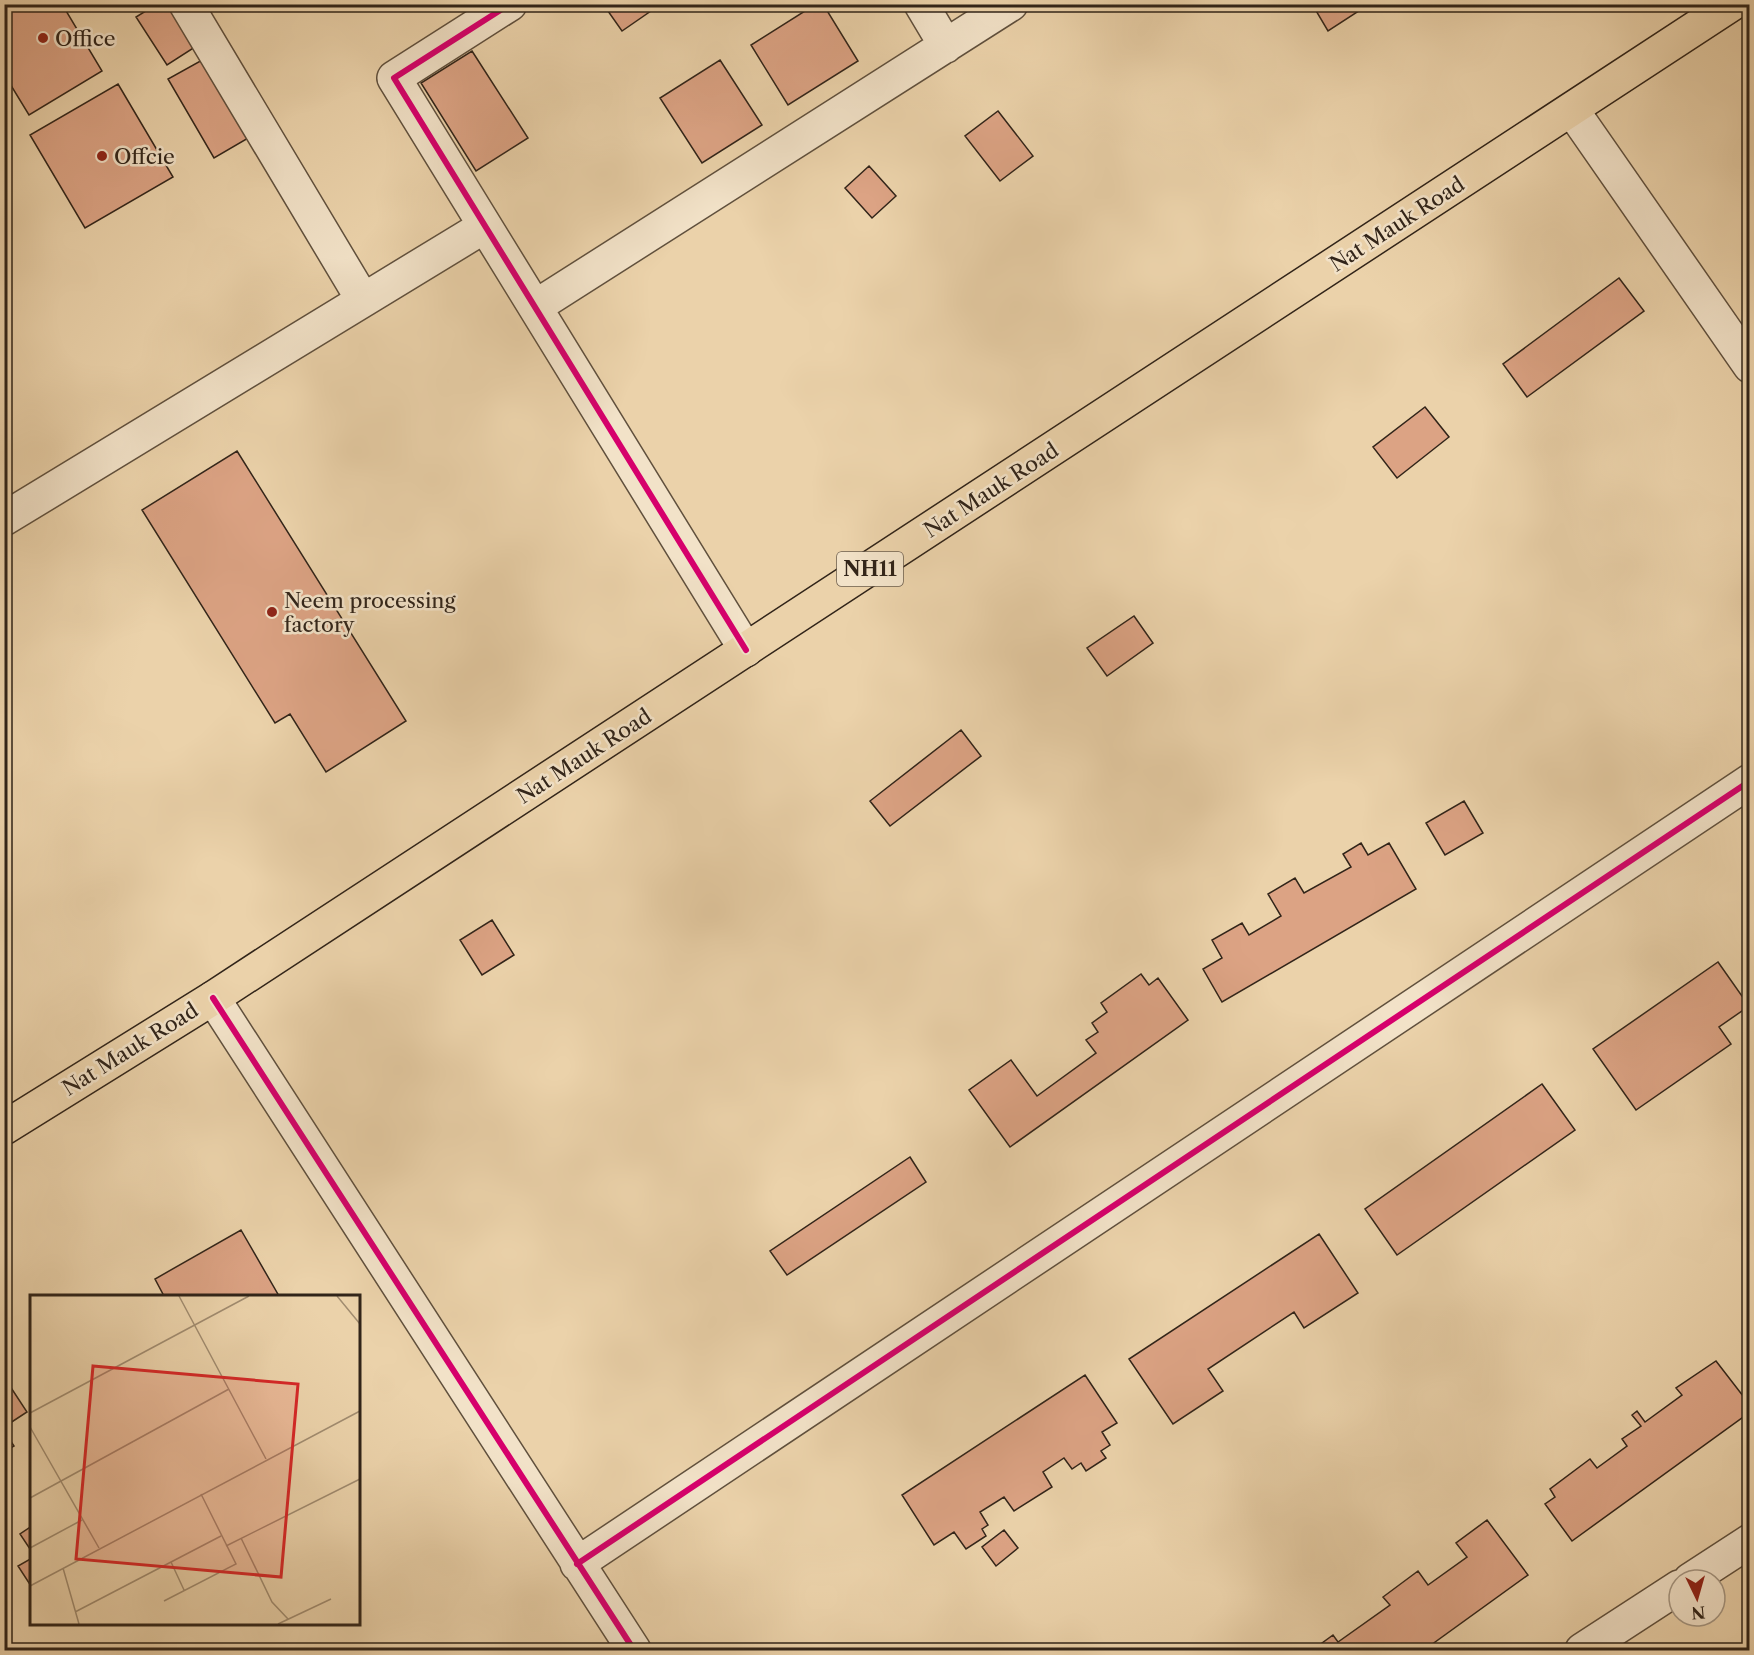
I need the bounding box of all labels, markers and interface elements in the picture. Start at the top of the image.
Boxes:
place label: Office [55,26,115,51]
marker: Office [36,31,50,45]
place label: Offcie [114,144,175,169]
marker: Offcie [95,149,109,163]
street label: Nat Mauk Road [1325,171,1469,277]
street label: Nat Mauk Road [919,437,1063,543]
road number: NH11 [837,552,903,586]
place label: Neem processing factory [284,588,457,637]
marker: Neem processing factory [265,605,279,619]
street label: Nat Mauk Road [512,703,656,809]
street label: Nat Mauk Road [58,997,203,1101]
inset map [30,1295,360,1625]
north arrow [1667,1568,1727,1628]
text: N [1690,1602,1706,1624]

